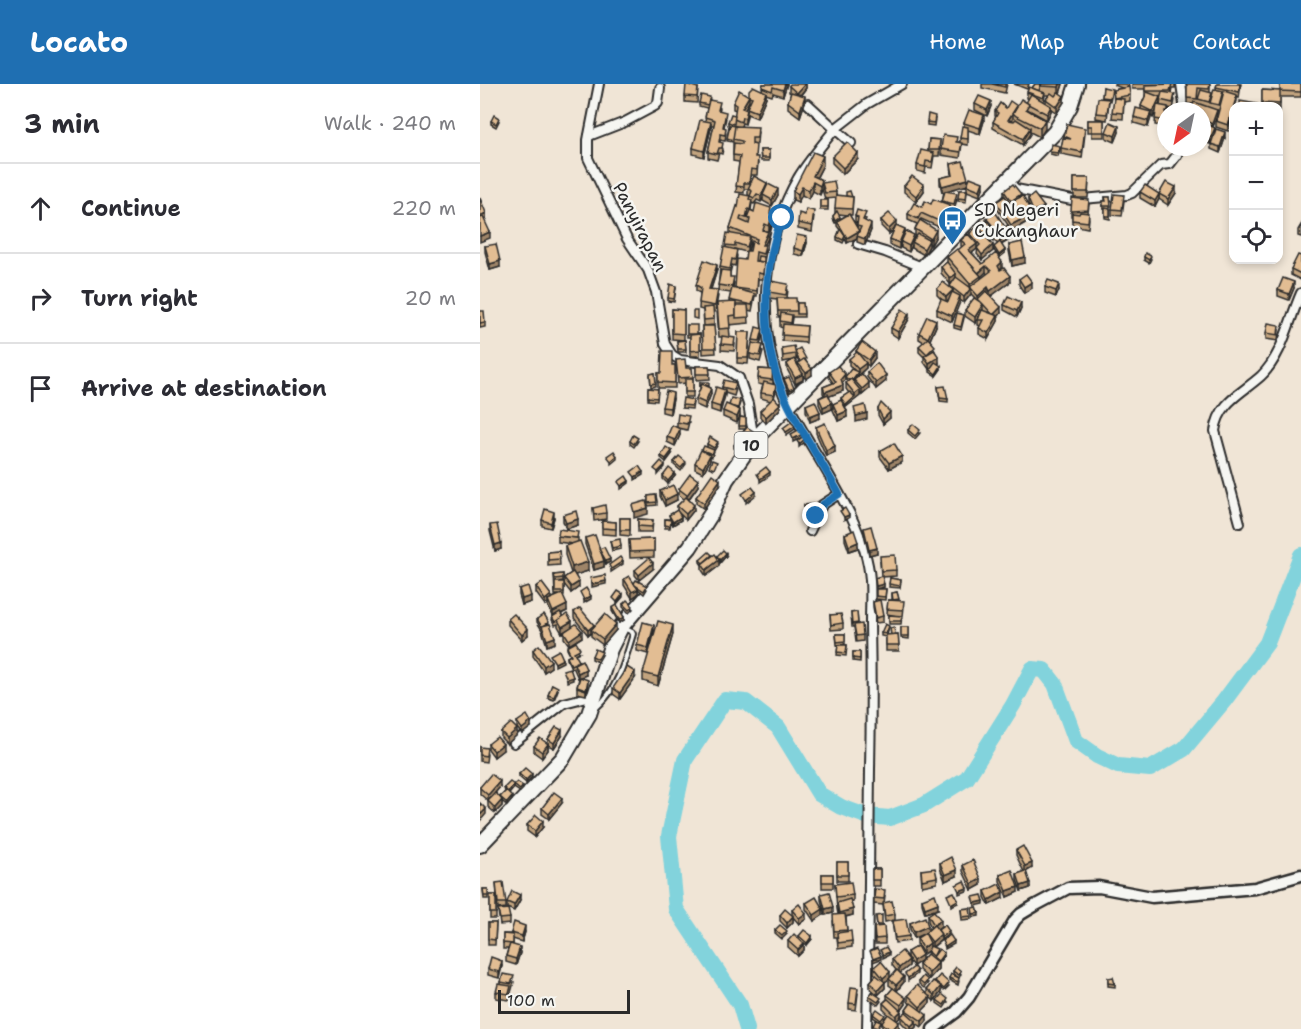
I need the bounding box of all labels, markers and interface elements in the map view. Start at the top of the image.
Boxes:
text: Locato [30,23,128,61]
text: Home [929,28,987,56]
text: Map [1020,28,1065,56]
text: About [1098,28,1159,56]
text: Contact [1192,28,1271,56]
north arrow [1157,102,1211,156]
map controls [1229,102,1283,264]
button: + [1229,102,1283,156]
text: 3 min [24,106,100,141]
text: Walk · 240 m [324,110,456,136]
button: − [1229,156,1283,210]
street label: Panyirapan [607,178,673,276]
icon: ahead [24,192,57,225]
text: Continue [81,194,181,223]
text: 220 m [392,195,456,221]
place label: SD Negeri Cukanghaur [974,198,1078,243]
route start [768,204,794,230]
bus stop icon: SD Negeri Cukanghaur [937,204,969,246]
button: locate [1229,210,1283,264]
icon: right [24,282,57,315]
text: Turn right [81,284,198,313]
text: 20 m [405,285,456,311]
icon: arrive [24,372,57,405]
text: Arrive at destination [81,374,327,403]
road number: 10 [734,432,768,458]
route end [802,502,828,528]
scale bar [498,987,630,1014]
text: 100 m [507,990,555,1011]

